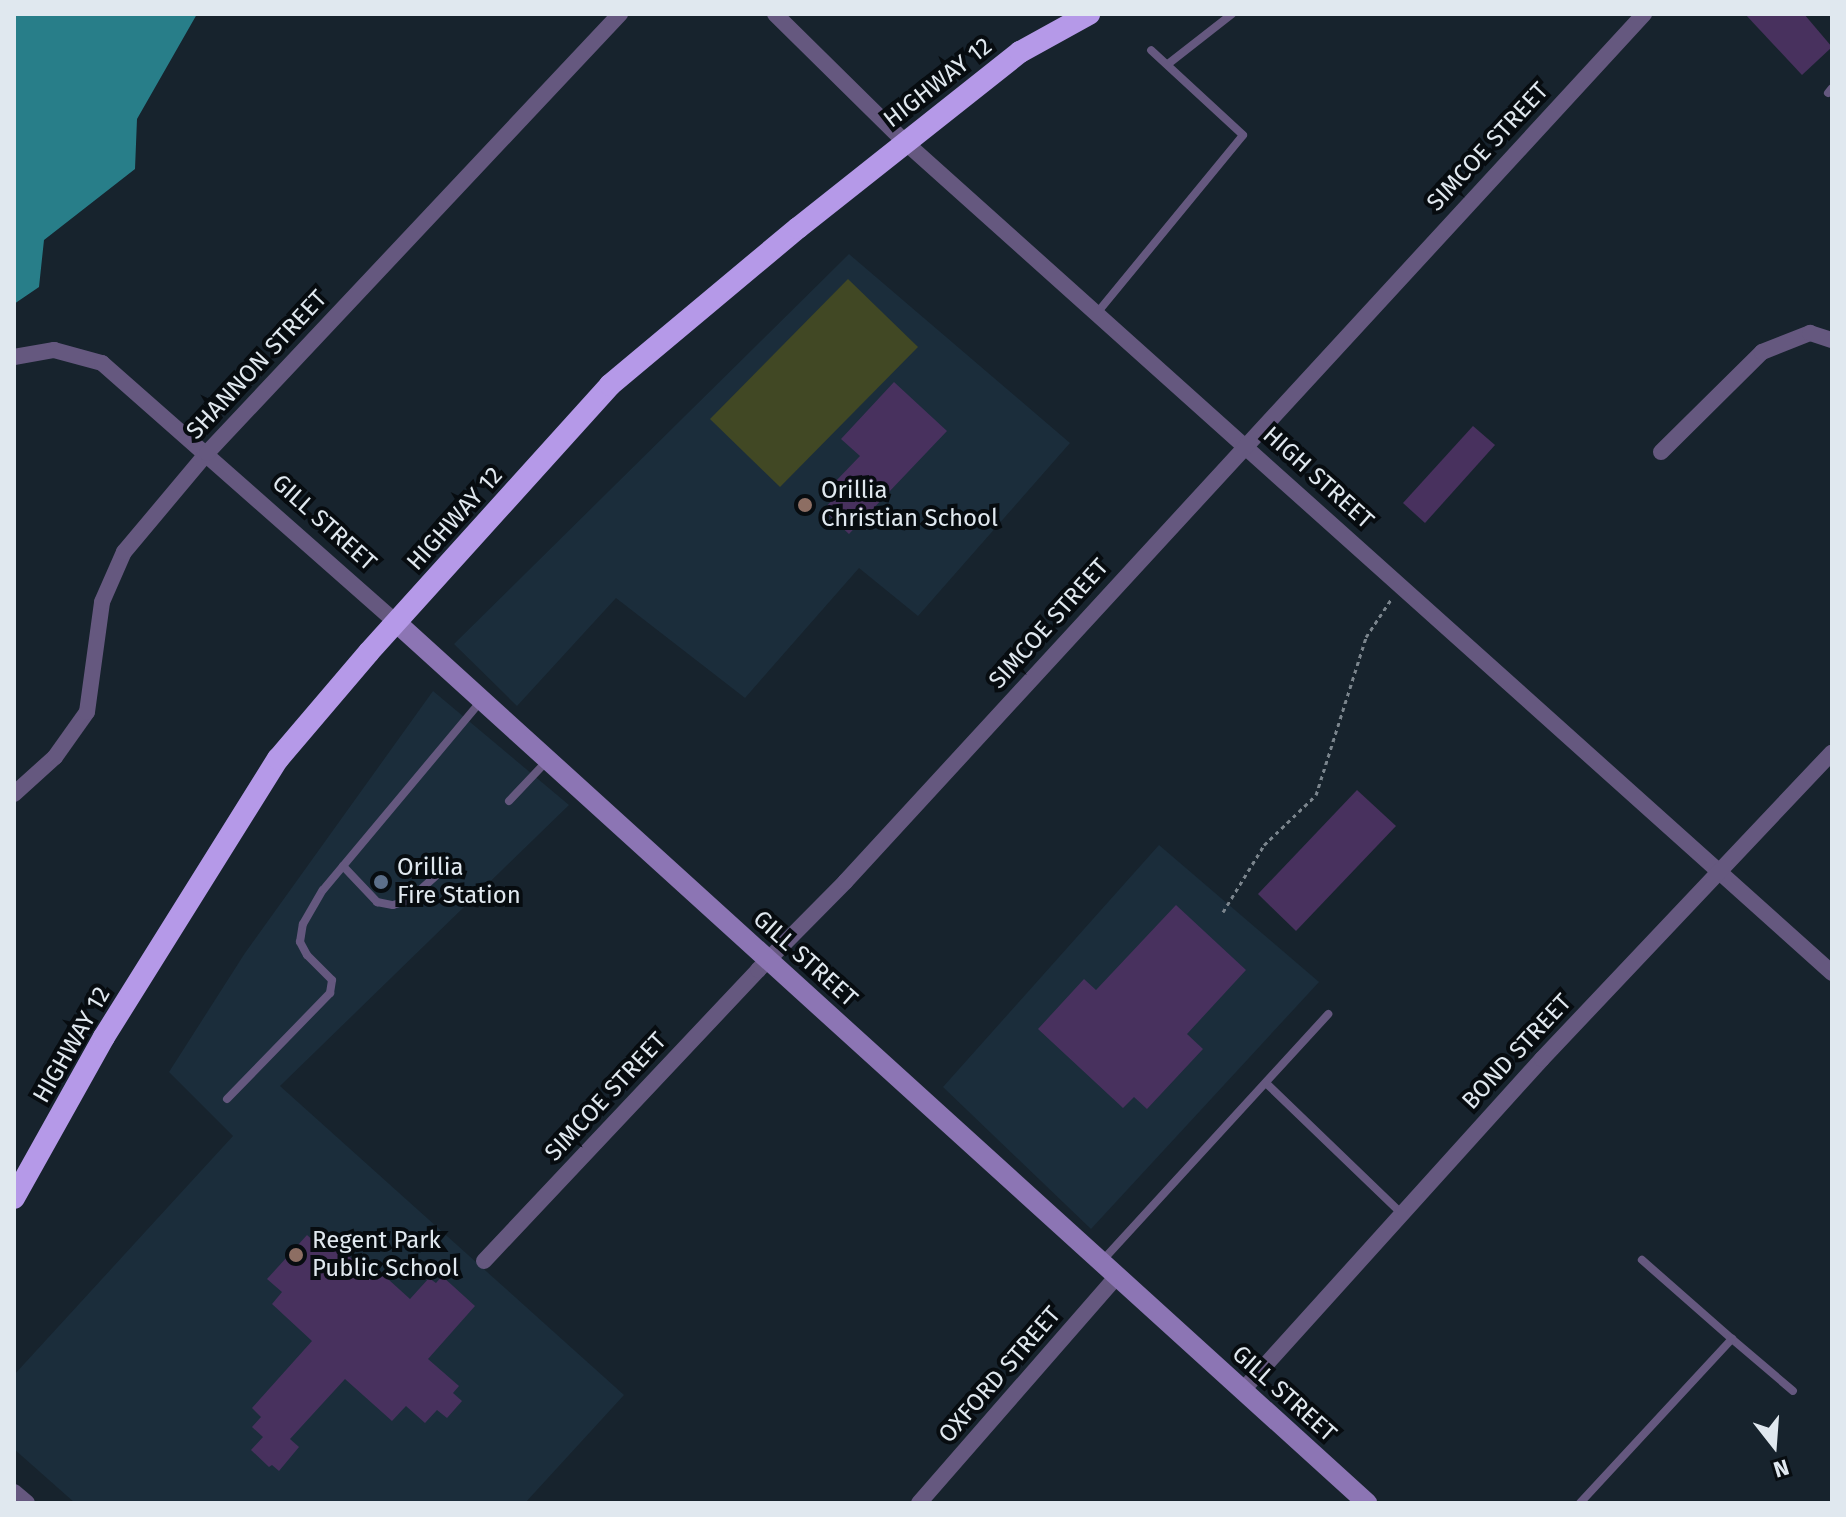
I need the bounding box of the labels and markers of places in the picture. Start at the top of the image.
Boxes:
place label: Orillia Christian School [821,477,998,533]
marker: Orillia Christian School [796,496,814,514]
place label: Orillia Fire Station [397,854,521,910]
marker: Orillia Fire Station [372,873,390,891]
place label: Regent Park Public School [312,1227,459,1283]
marker: Regent Park Public School [287,1246,305,1264]

